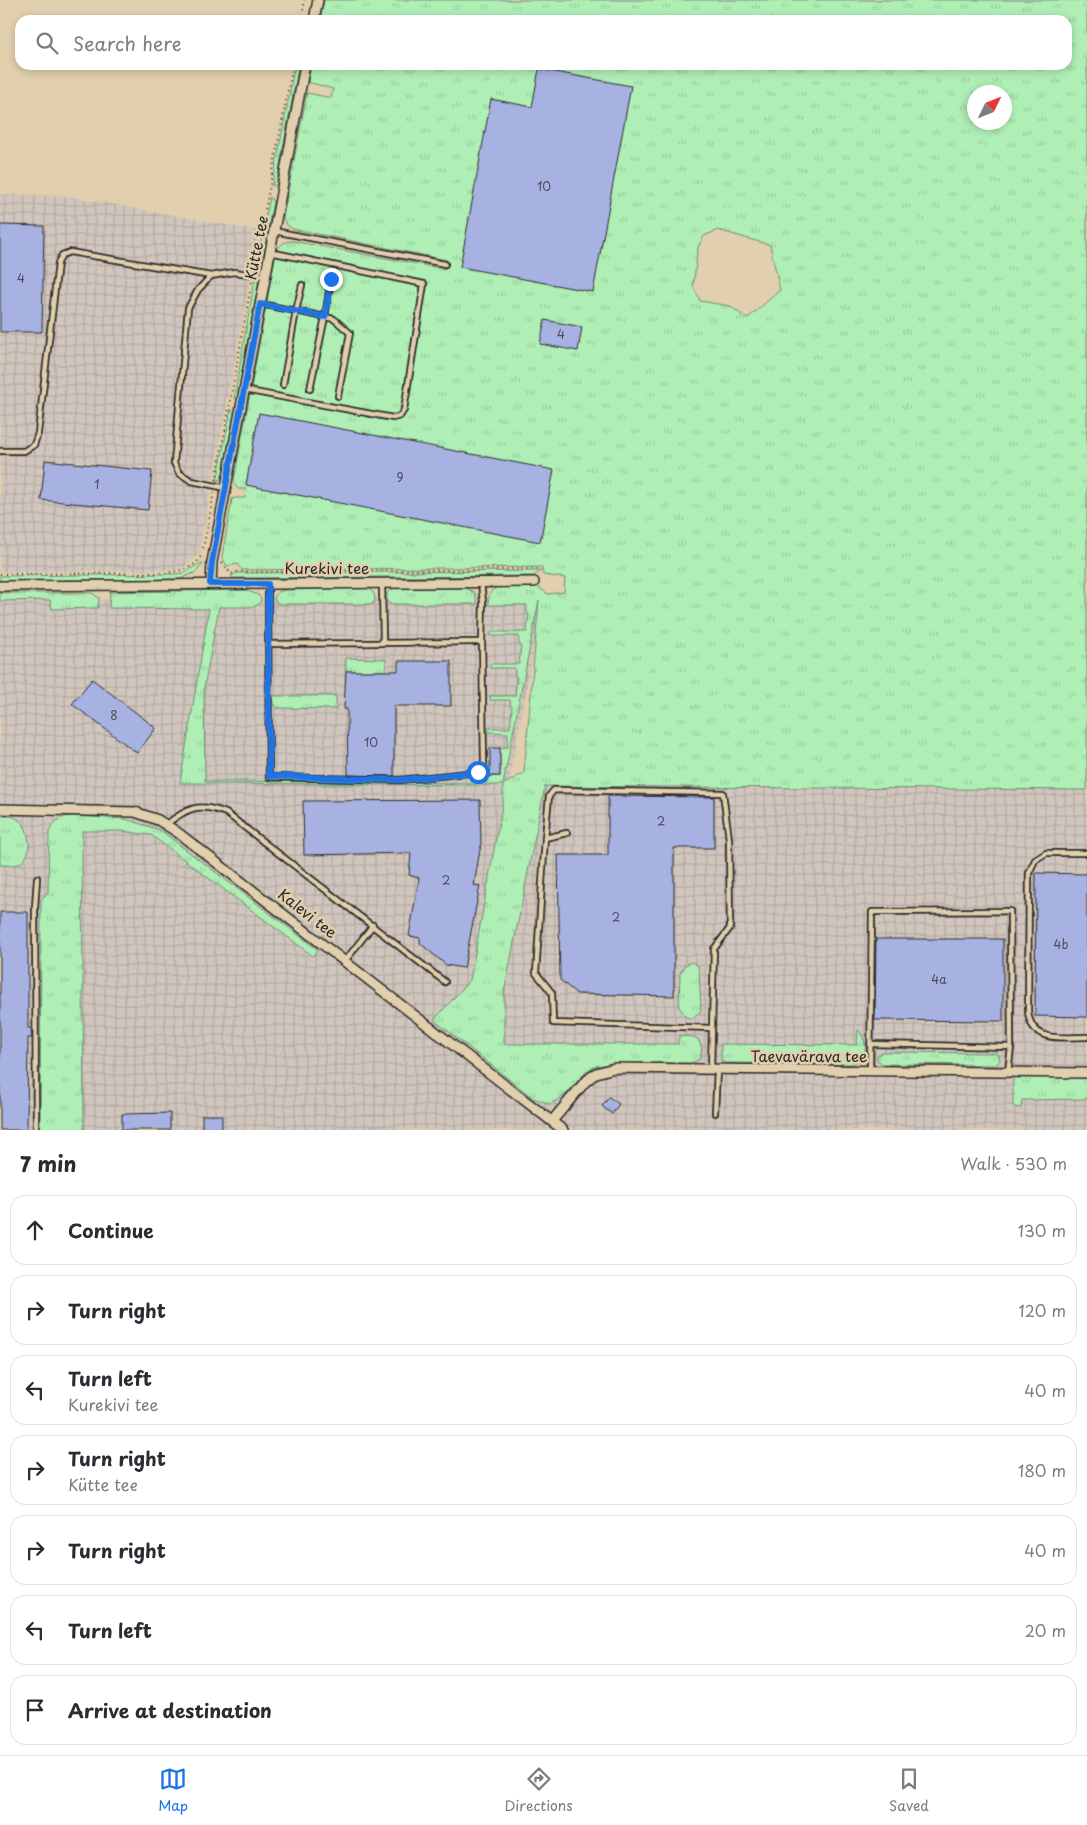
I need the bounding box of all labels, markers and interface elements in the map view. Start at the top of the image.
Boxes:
search box [15,15,1072,70]
icon: search [33,29,61,57]
text: Search here [73,29,182,57]
north arrow [967,85,1012,130]
house number: 10 [537,177,551,195]
street label: Kütte tee [238,214,273,282]
route end [320,268,343,291]
house number: 4 [17,269,25,287]
house number: 4 [557,325,565,343]
house number: 9 [396,468,404,486]
house number: 1 [94,475,100,493]
street label: Kurekivi tee [285,556,369,579]
house number: 8 [110,706,118,724]
house number: 10 [364,733,378,751]
route start [467,761,490,784]
house number: 2 [657,812,665,830]
house number: 2 [442,871,450,889]
street label: Kalevi tee [273,882,342,943]
house number: 2 [612,908,620,926]
house number: 4b [1054,935,1069,953]
house number: 4a [931,970,947,988]
street label: Taevavärava tee [751,1044,867,1067]
text: 7 min [20,1147,76,1179]
text: Walk · 530 m [960,1151,1067,1175]
icon: ahead [21,1216,49,1244]
text: Continue [68,1216,154,1244]
text: 130 m [1018,1218,1066,1242]
icon: right [21,1296,49,1324]
text: Turn right [68,1296,166,1324]
text: 120 m [1019,1298,1066,1322]
text: Turn left [68,1364,152,1392]
icon: left [21,1376,49,1404]
text: 40 m [1024,1378,1066,1402]
text: Kurekivi tee [68,1392,158,1416]
text: Turn right [68,1444,166,1472]
icon: right [21,1456,49,1484]
text: 180 m [1018,1458,1066,1482]
text: Kütte tee [68,1472,137,1496]
icon: right [21,1536,49,1564]
text: Turn right [68,1536,166,1564]
text: 40 m [1024,1538,1066,1562]
icon: left [21,1616,49,1644]
text: Turn left [68,1616,152,1644]
text: 20 m [1025,1618,1066,1642]
icon: arrive [21,1696,49,1724]
text: Arrive at destination [68,1696,272,1724]
tab: Map [158,1765,188,1816]
tab: Directions [505,1765,573,1816]
tab: Saved [889,1765,929,1816]

